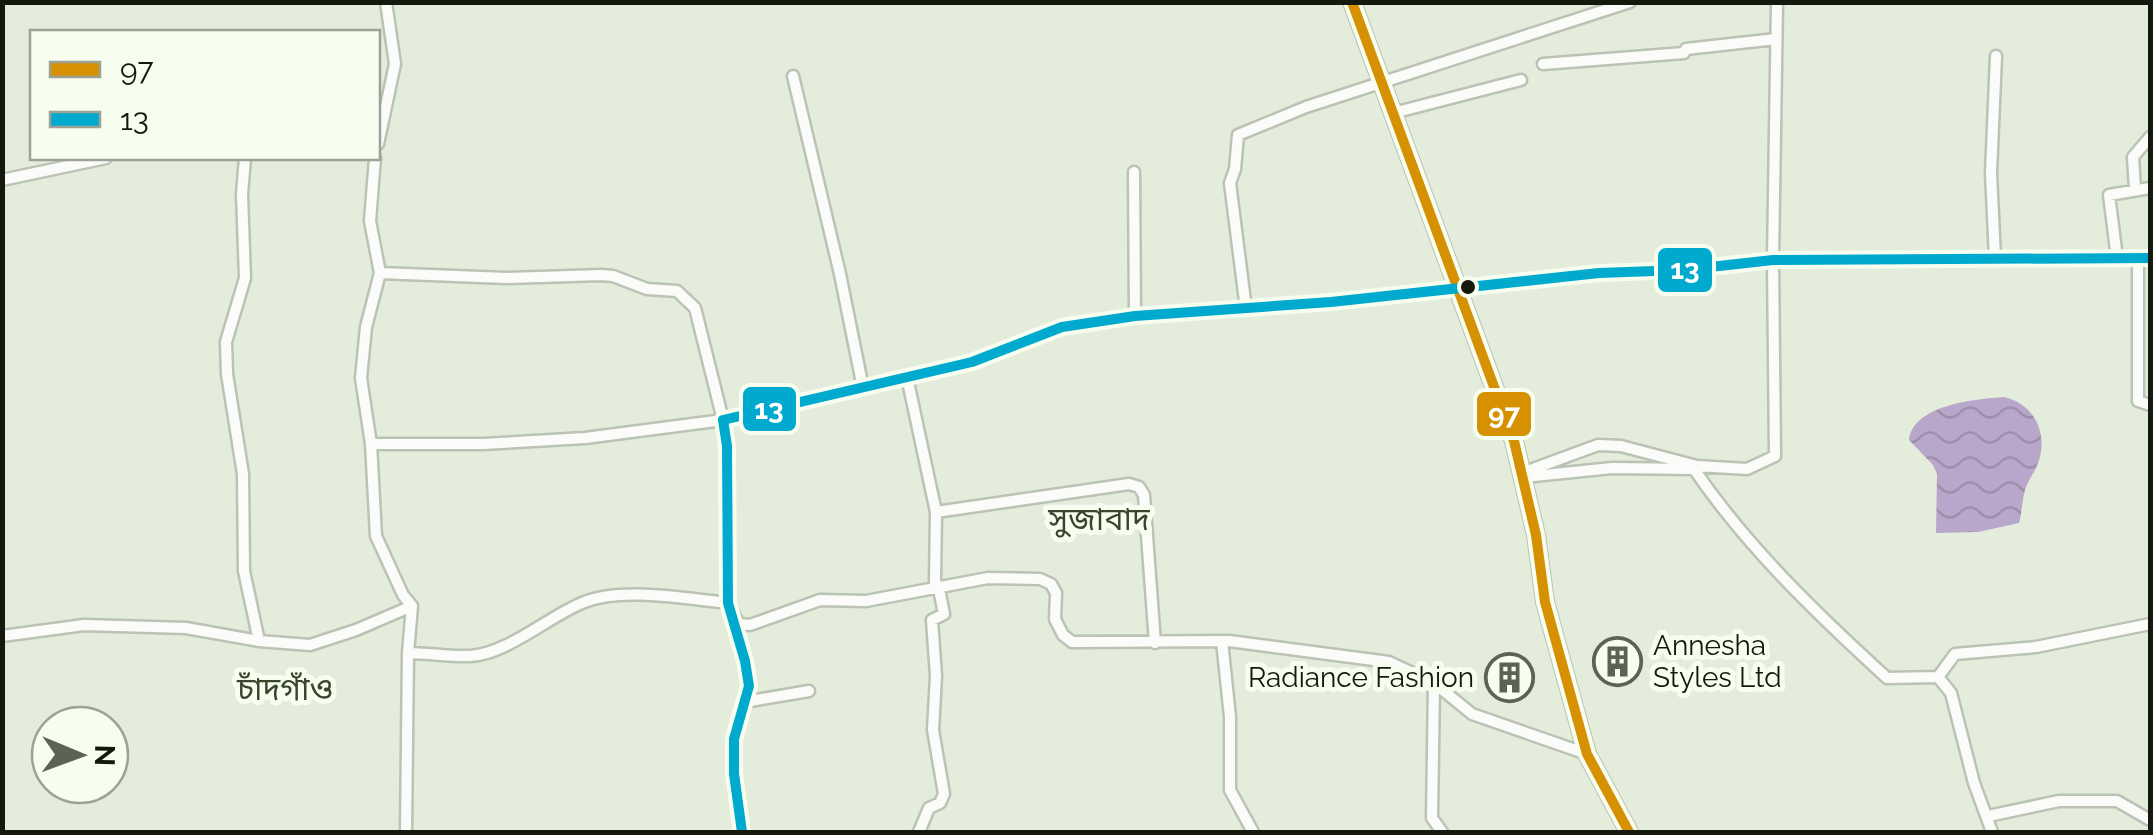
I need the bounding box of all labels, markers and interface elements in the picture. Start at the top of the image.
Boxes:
legend [30,30,380,160]
text: 97 [120,52,153,87]
text: 13 [120,102,149,137]
line badge: 13 [1656,246,1714,294]
text: 13 [1670,253,1700,286]
unlabelled marker [1458,277,1478,297]
line badge: 13 [741,385,798,433]
line badge: 97 [1475,390,1533,438]
text: 13 [754,393,784,426]
text: 97 [1488,398,1520,431]
district label: সুজাবাদ [1047,500,1151,538]
place label: Annesha Styles Ltd [1653,629,1782,694]
building icon: Annesha Styles Ltd [1592,635,1644,687]
building icon: Radiance Fashion [1483,651,1535,703]
place label: Radiance Fashion [1248,661,1474,694]
district label: চাঁদগাঁও [236,670,333,707]
north arrow [30,705,130,805]
text: N [88,744,121,766]

